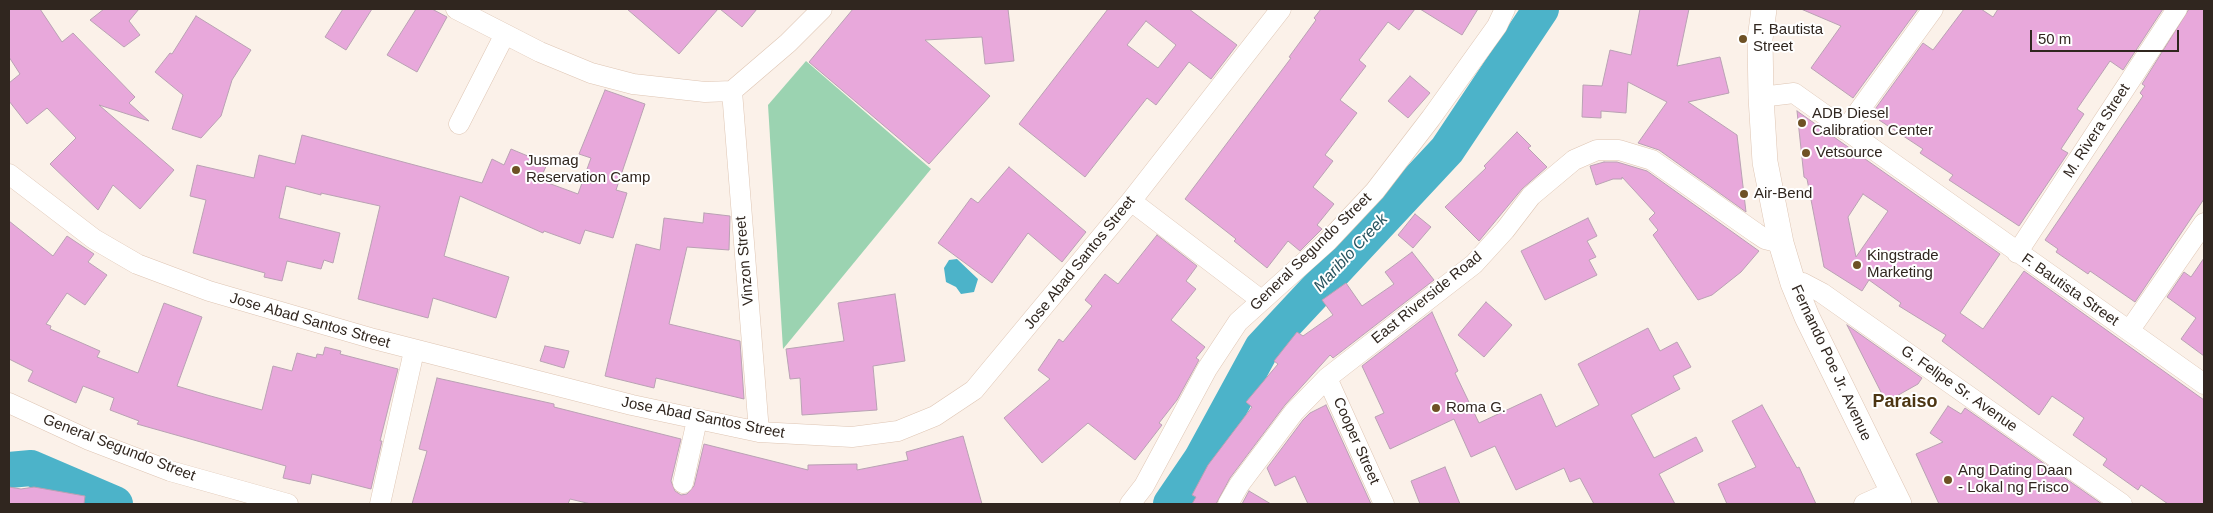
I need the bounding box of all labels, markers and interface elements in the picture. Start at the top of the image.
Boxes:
scale bar [2033,20,2182,52]
place label: F. Bautista Street [1753,21,1823,56]
text: 50 m [2038,30,2071,47]
marker: F. Bautista Street [1737,33,1749,45]
street label: M. Rivera Street [2060,81,2134,181]
place label: ADB Diesel Calibration Center [1812,105,1933,140]
marker: ADB Diesel Calibration Center [1796,117,1808,129]
place label: Vetsource [1816,144,1883,162]
marker: Vetsource [1800,147,1812,159]
place label: Jusmag Reservation Camp [526,152,650,187]
marker: Jusmag Reservation Camp [510,164,522,176]
place label: Air-Bend [1754,185,1812,203]
marker: Air-Bend [1738,188,1750,200]
street label: General Segundo Street [1247,189,1375,315]
street label: Jose Abad Santos Street [1021,193,1139,333]
water label: Mariblo Creek [1310,210,1392,296]
street label: Vinzon Street [732,215,758,307]
place label: Kingstrade Marketing [1867,247,1939,282]
street label: East Riverside Road [1368,248,1486,348]
street label: F. Bautista Street [2018,250,2122,330]
marker: Kingstrade Marketing [1851,259,1863,271]
street label: Fernando Poe Jr. Avenue [1787,282,1875,444]
street label: Jose Abad Santos Street [228,289,392,353]
street label: G. Felipe Sr. Avenue [1897,342,2021,436]
district label: Paraiso [1872,391,1938,413]
street label: Jose Abad Santos Street [620,393,786,443]
street label: Cooper Street [1329,395,1383,487]
place label: Roma G. [1446,399,1506,417]
marker: Roma G. [1430,402,1442,414]
street label: General Segundo Street [40,411,198,485]
place label: Ang Dating Daan - Lokal ng Frisco [1958,462,2072,497]
marker: Ang Dating Daan - Lokal ng Frisco [1942,474,1954,486]

